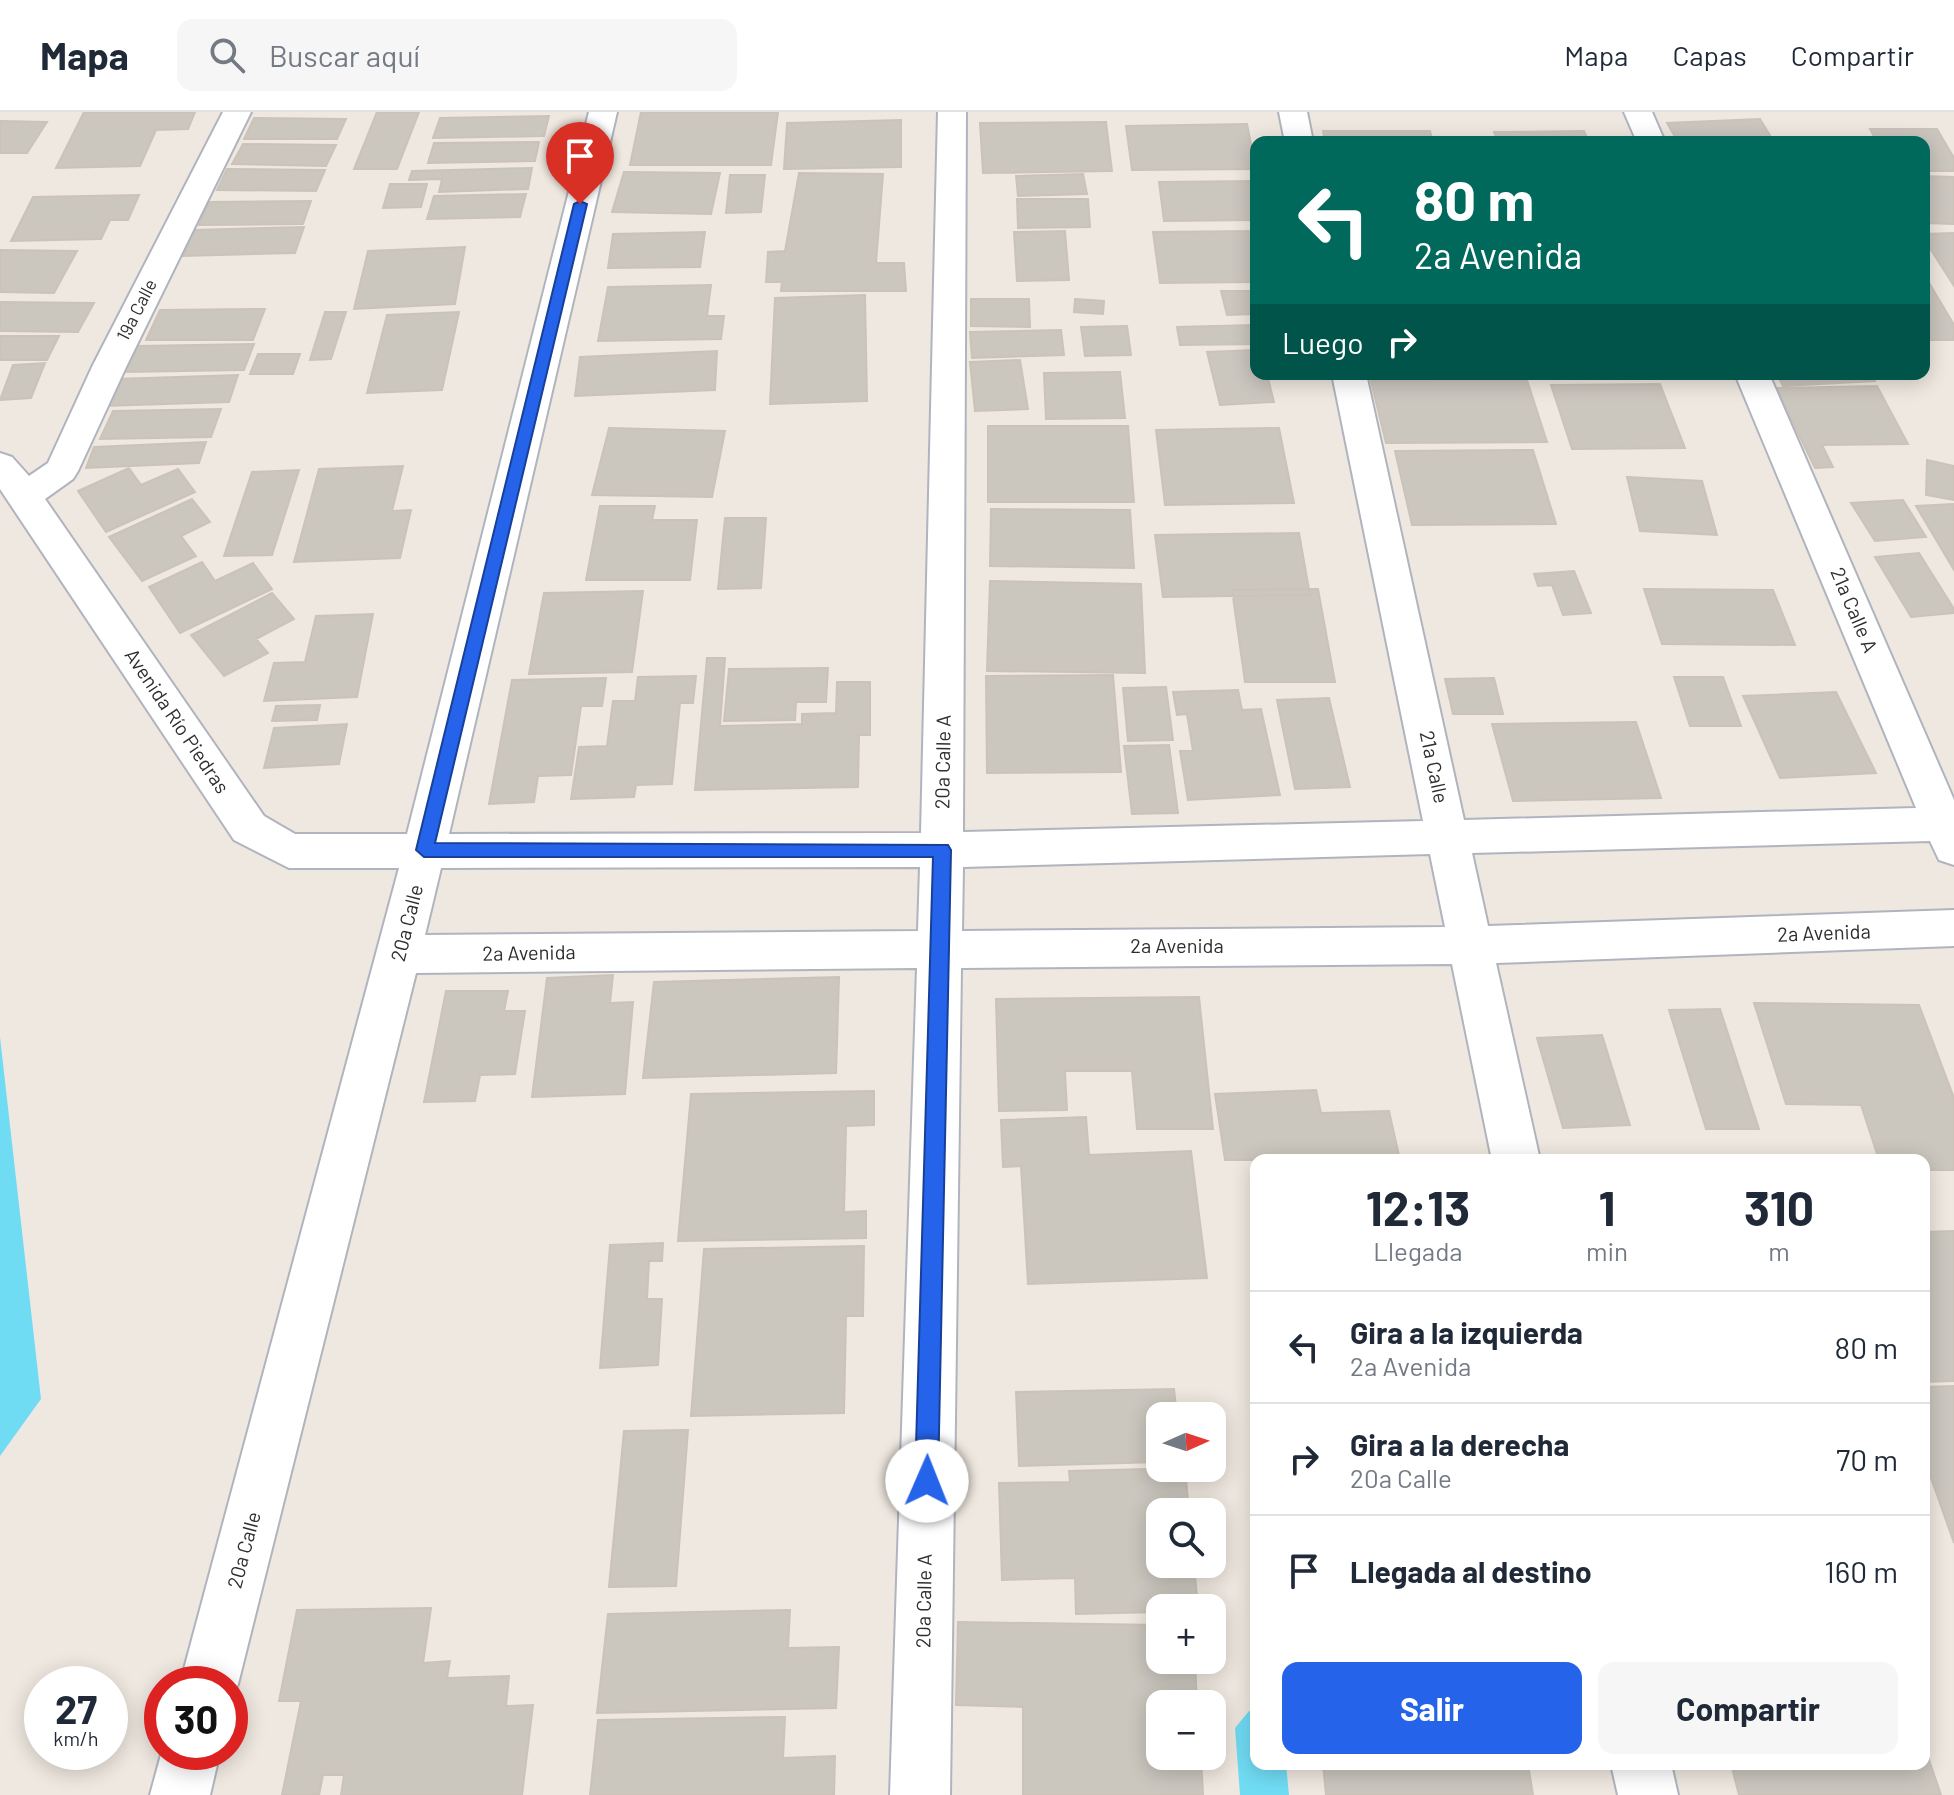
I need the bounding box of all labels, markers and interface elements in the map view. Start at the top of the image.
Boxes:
search box [177,19,737,91]
text: Mapa [40,32,129,78]
icon: search [205,33,249,77]
text: Buscar aquí [269,37,420,73]
text: Mapa [1564,38,1628,72]
text: Capas [1672,38,1747,72]
text: Compartir [1791,38,1914,72]
pin [546,122,614,204]
icon: arrive [558,134,602,178]
text: 80 m [1414,165,1534,232]
icon: left [1282,168,1386,272]
text: 2a Avenida [1414,233,1582,276]
street label: 19a Calle [111,275,161,344]
icon: right [1380,320,1424,364]
text: Luego [1282,324,1364,360]
street label: 21a Calle A [1826,564,1884,656]
street label: Avenida Río Piedras [121,644,235,797]
street label: 20a Calle A [929,715,955,809]
street label: 21a Calle [1416,728,1454,805]
street label: 20a Calle [385,882,427,964]
street label: 2a Avenida [1777,918,1871,946]
street label: 2a Avenida [1130,933,1224,957]
street label: 2a Avenida [482,939,576,965]
text: 12:13 [1366,1178,1470,1236]
text: 1 [1599,1178,1616,1236]
text: 310 [1744,1178,1814,1236]
text: Llegada [1373,1235,1463,1266]
text: min [1586,1235,1628,1266]
text: m [1768,1235,1790,1266]
text: Gira a la izquierda [1350,1314,1583,1350]
icon: left [1282,1325,1326,1369]
text: 80 m [1835,1329,1898,1365]
text: 2a Avenida [1350,1350,1471,1381]
north arrow [1146,1402,1226,1482]
map controls [1146,1402,1226,1770]
text: Gira a la derecha [1350,1426,1569,1462]
icon: right [1282,1437,1326,1481]
position arrow [885,1439,969,1523]
text: 70 m [1836,1441,1898,1477]
text: 20a Calle [1350,1462,1452,1493]
button: search [1146,1498,1226,1578]
street label: 20a Calle [221,1509,265,1591]
icon: arrive [1282,1549,1326,1593]
text: Llegada al destino [1350,1553,1592,1589]
text: 160 m [1824,1553,1898,1589]
street label: 20a Calle A [910,1554,936,1648]
button: + [1146,1594,1226,1674]
button: Salir [1282,1662,1582,1754]
button: Compartir [1598,1662,1898,1754]
speed limit sign: 30 [144,1666,248,1770]
text: 27 [55,1684,97,1732]
button: − [1146,1690,1226,1770]
text: km/h [53,1726,99,1750]

